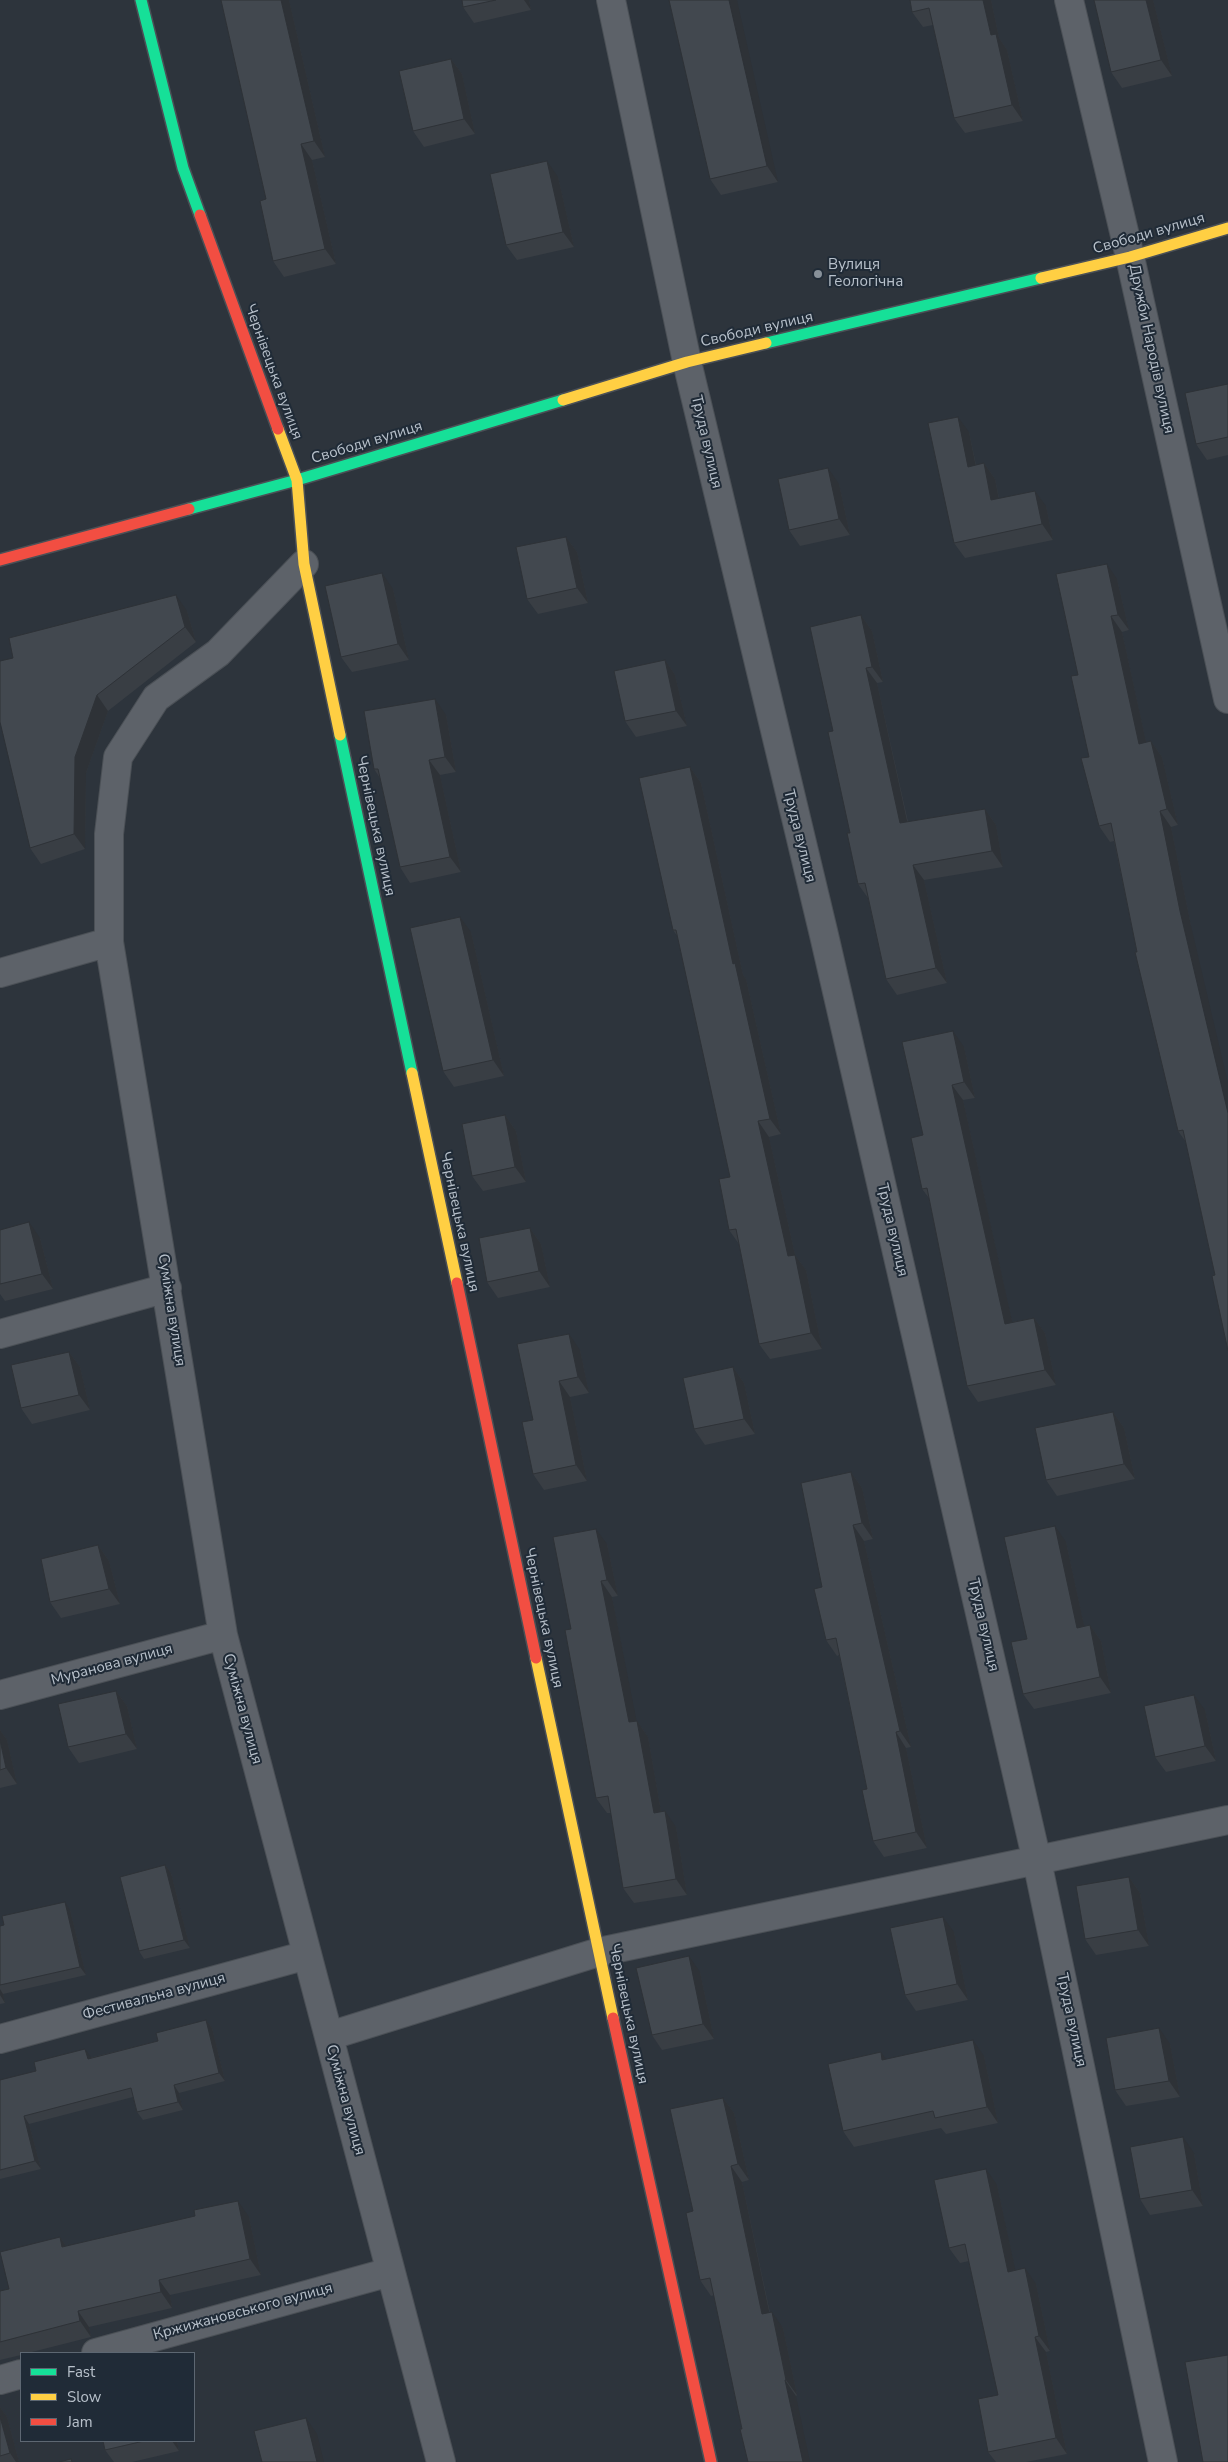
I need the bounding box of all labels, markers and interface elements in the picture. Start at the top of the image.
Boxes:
street label: Свободи вулиця [1091,209,1207,259]
place label: Вулиця Геологічна [828,256,903,291]
street label: Дружби Народів вулиця [1124,263,1178,435]
marker: Вулиця Геологічна [812,268,824,280]
street label: Чернівецька вулиця [240,302,306,442]
street label: Свободи вулиця [699,308,815,352]
street label: Труда вулиця [687,394,725,490]
street label: Свободи вулиця [309,418,425,468]
street label: Чернівецька вулиця [351,754,399,898]
street label: Труда вулиця [779,788,819,884]
street label: Чернівецька вулиця [435,1150,483,1294]
street label: Труда вулиця [873,1182,911,1278]
street label: Суміжна вулиця [153,1252,189,1368]
street label: Чернівецька вулиця [519,1546,567,1690]
street label: Труда вулиця [964,1577,1002,1673]
street label: Муранова вулиця [49,1640,175,1690]
street label: Суміжна вулиця [219,1652,265,1766]
street label: Чернівецька вулиця [604,1942,652,2086]
street label: Фестивальна вулиця [81,1969,227,2025]
street label: Труда вулиця [1052,1972,1090,2068]
street label: Суміжна вулиця [322,2043,368,2157]
street label: Кржижановського вулиця [151,2279,335,2345]
legend [20,2352,195,2442]
text: Fast [67,2362,95,2382]
text: Slow [67,2387,101,2407]
text: Jam [67,2412,93,2432]

